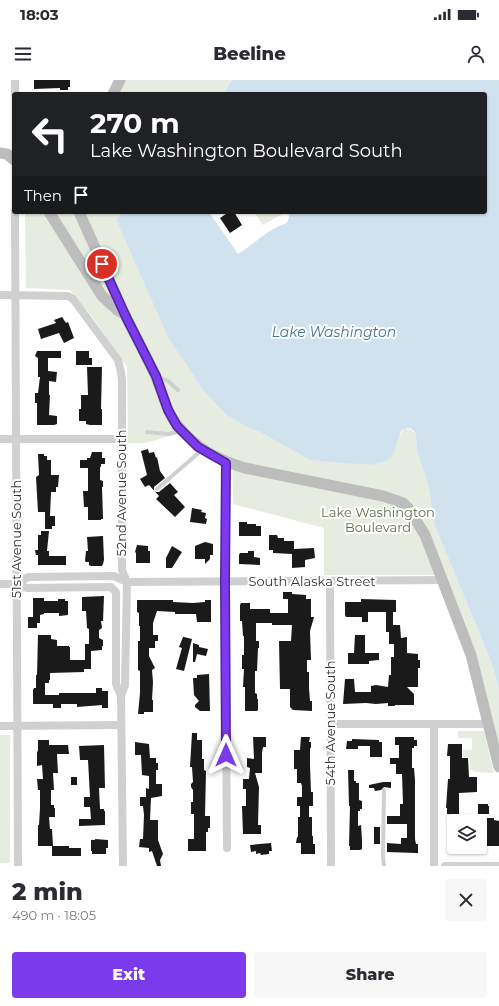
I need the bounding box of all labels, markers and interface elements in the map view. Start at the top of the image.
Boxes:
text: 18:03 [20,5,59,24]
icon: menu [12,43,34,65]
text: Beeline [213,43,286,65]
icon: person [465,43,487,65]
text: 270 m [90,106,180,140]
icon: left [24,108,76,160]
text: Lake Washington Boulevard South [90,140,403,162]
icon: arrive [70,184,92,206]
text: Then [24,186,62,205]
pin [85,247,119,281]
icon: arrive [91,253,113,275]
water label: Lake Washington [272,323,396,341]
street label: 52nd Avenue South [113,429,129,557]
street label: 51st Avenue South [8,480,24,598]
park label: Lake Washington Boulevard [321,504,435,535]
street label: South Alaska Street [248,573,376,589]
street label: 54th Avenue South [322,661,338,785]
position arrow [205,734,247,776]
map controls [447,814,487,854]
button: layers [447,814,487,854]
text: 2 min [12,877,83,906]
button: close [445,879,487,921]
text: 490 m · 18:05 [12,907,96,923]
button: Exit [12,952,246,998]
button: Share [254,952,487,998]

